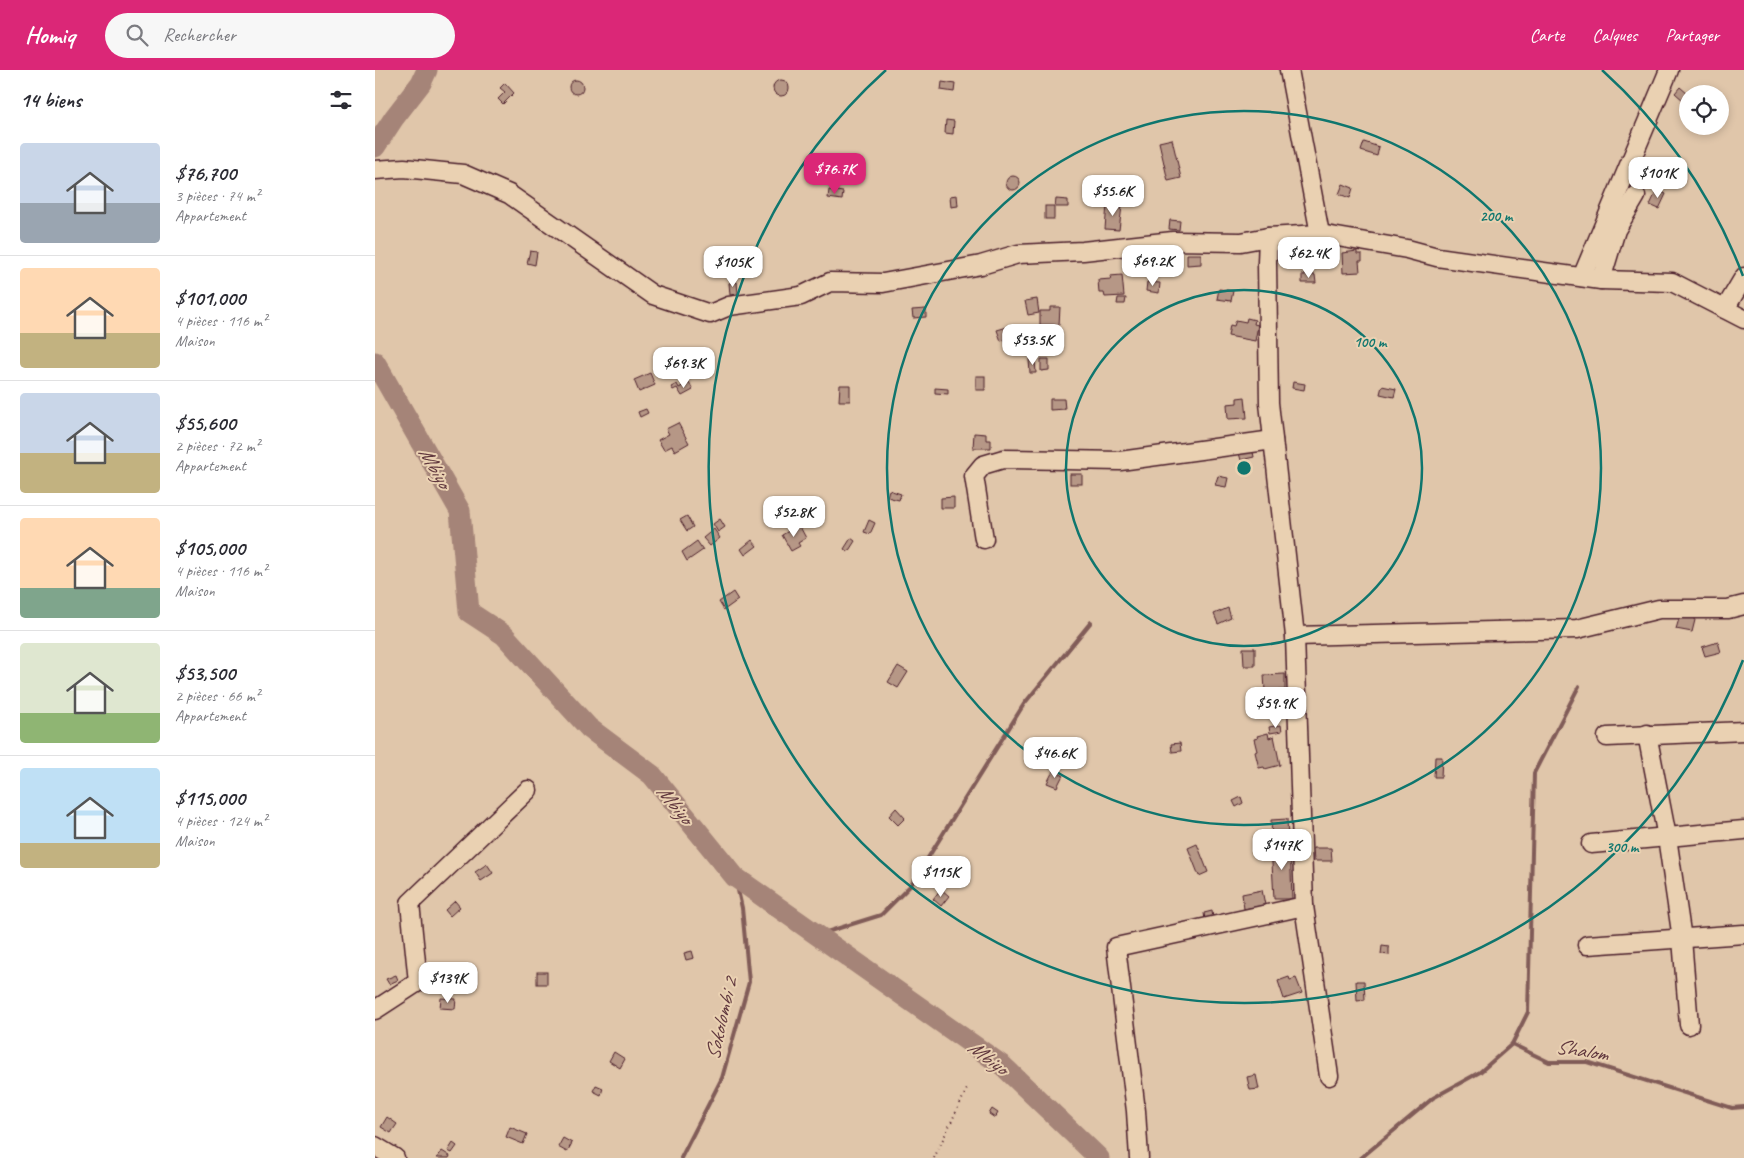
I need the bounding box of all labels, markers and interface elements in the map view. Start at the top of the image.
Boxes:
search box [105,13,455,58]
text: Homiq [25,20,75,50]
icon: search [123,21,151,49]
text: Rechercher [163,23,236,47]
text: Carte [1530,24,1564,46]
text: Calques [1592,24,1637,46]
text: Partager [1665,24,1719,46]
map controls [1679,85,1729,135]
button: locate [1679,85,1729,135]
icon: filters [327,86,355,114]
text: 14 biens [20,87,81,113]
pin: $76.7K [794,152,876,195]
pin: $101K [1623,156,1693,199]
text: $76.7K [815,159,855,179]
text: $76,700 [175,160,236,186]
icon: home [60,163,120,223]
text: $101K [1640,163,1676,183]
pin: $55.6K [1072,174,1154,217]
text: $55.6K [1093,181,1133,201]
text: 3 pièces · 74 m² [175,186,260,206]
text: Appartement [175,206,246,226]
text: 200 m [1480,207,1514,226]
pin: $62.4K [1268,236,1350,279]
text: $62.4K [1289,243,1329,263]
pin: $69.2K [1112,244,1194,287]
pin: $105K [698,246,768,288]
text: $69.2K [1133,251,1173,271]
text: $105K [715,252,751,272]
text: $101,000 [175,285,245,311]
icon: home [60,288,120,348]
text: 4 pièces · 116 m² [175,311,267,331]
pin: $53.5K [992,324,1074,366]
text: $53.5K [1013,330,1053,350]
text: Maison [175,331,215,351]
text: 100 m [1354,333,1388,352]
pin: $69.3K [643,346,725,389]
text: $69.3K [664,353,704,373]
text: $55,600 [175,410,236,436]
icon: home [60,413,120,473]
text: 2 pièces · 72 m² [175,436,260,456]
water label: Mbiyo [413,442,459,495]
text: Appartement [175,456,246,476]
centre of rings [1235,459,1253,477]
pin: $52.8K [753,496,835,538]
text: $52.8K [774,502,814,522]
text: $105,000 [175,535,245,561]
icon: home [60,538,120,598]
text: 4 pièces · 116 m² [175,561,267,581]
text: Maison [175,581,215,601]
text: $53,500 [175,660,235,686]
icon: home [60,663,120,723]
text: 2 pièces · 66 m² [175,686,260,706]
pin: $59.9K [1235,686,1317,729]
text: $59.9K [1256,693,1296,713]
text: Appartement [175,706,246,726]
pin: $46.6K [1014,736,1096,779]
text: $46.6K [1035,743,1075,763]
water label: Mbiyo [651,779,701,832]
text: $115,000 [175,785,245,811]
icon: home [60,788,120,848]
text: 4 pièces · 124 m² [175,811,267,831]
pin: $147K [1247,828,1317,871]
text: Maison [175,831,215,851]
text: $147K [1264,835,1300,855]
text: 300 m [1606,838,1640,857]
pin: $115K [906,856,976,898]
text: $115K [923,862,959,882]
pin: $139K [413,962,483,1004]
text: $139K [430,968,466,988]
water label: Sokolombi 2 [699,972,744,1062]
water label: Shalom [1554,1033,1612,1067]
water label: Mbiyo [963,1034,1016,1082]

